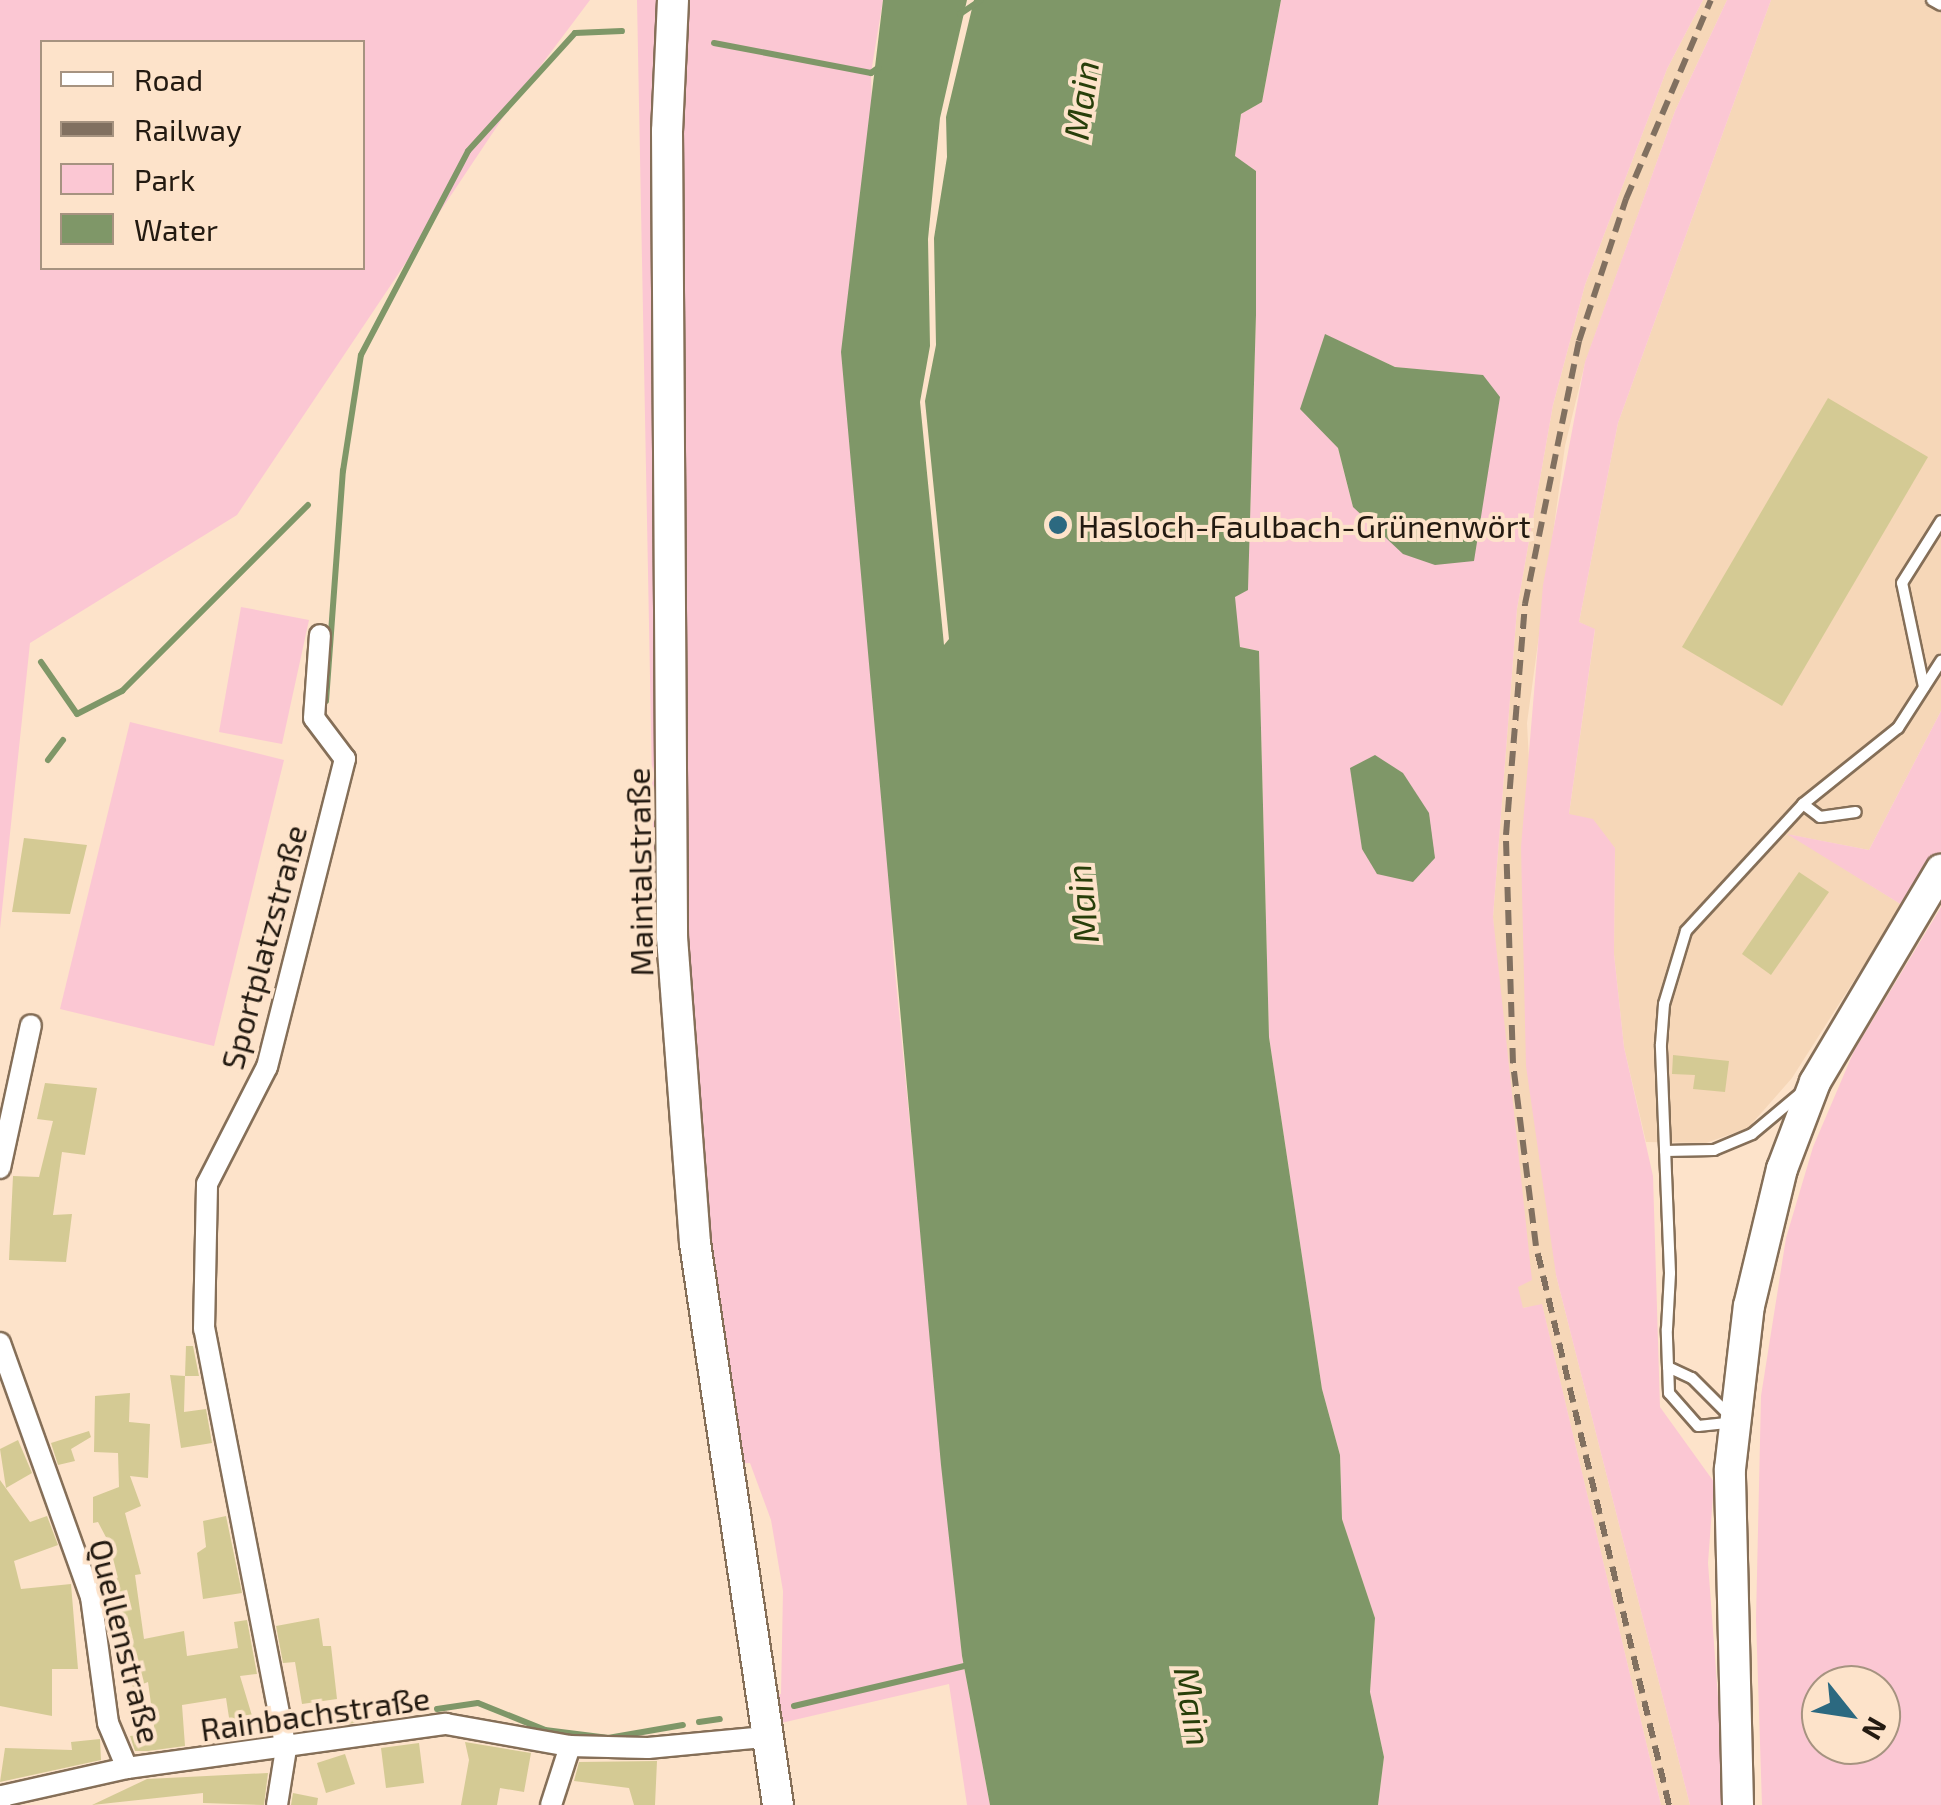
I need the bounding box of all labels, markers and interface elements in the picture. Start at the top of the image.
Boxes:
legend [40,40,365,270]
water label: Main [1054,58,1106,142]
text: Road [134,61,203,97]
text: Railway [134,111,242,147]
text: Park [134,161,195,197]
text: Water [134,211,218,247]
place label: Hasloch-Faulbach-Grünenwört [1078,506,1531,544]
marker: Hasloch-Faulbach-Grünenwört [1047,514,1069,536]
street label: Maintalstraße [618,767,660,977]
street label: Sportplatzstraße [212,821,314,1073]
water label: Main [1056,862,1106,946]
street label: Quellenstraße [82,1535,170,1747]
water label: Main [1166,1663,1222,1749]
north arrow [1801,1665,1901,1765]
street label: Rainbachstraße [198,1678,432,1748]
text: N [1855,1712,1895,1746]

